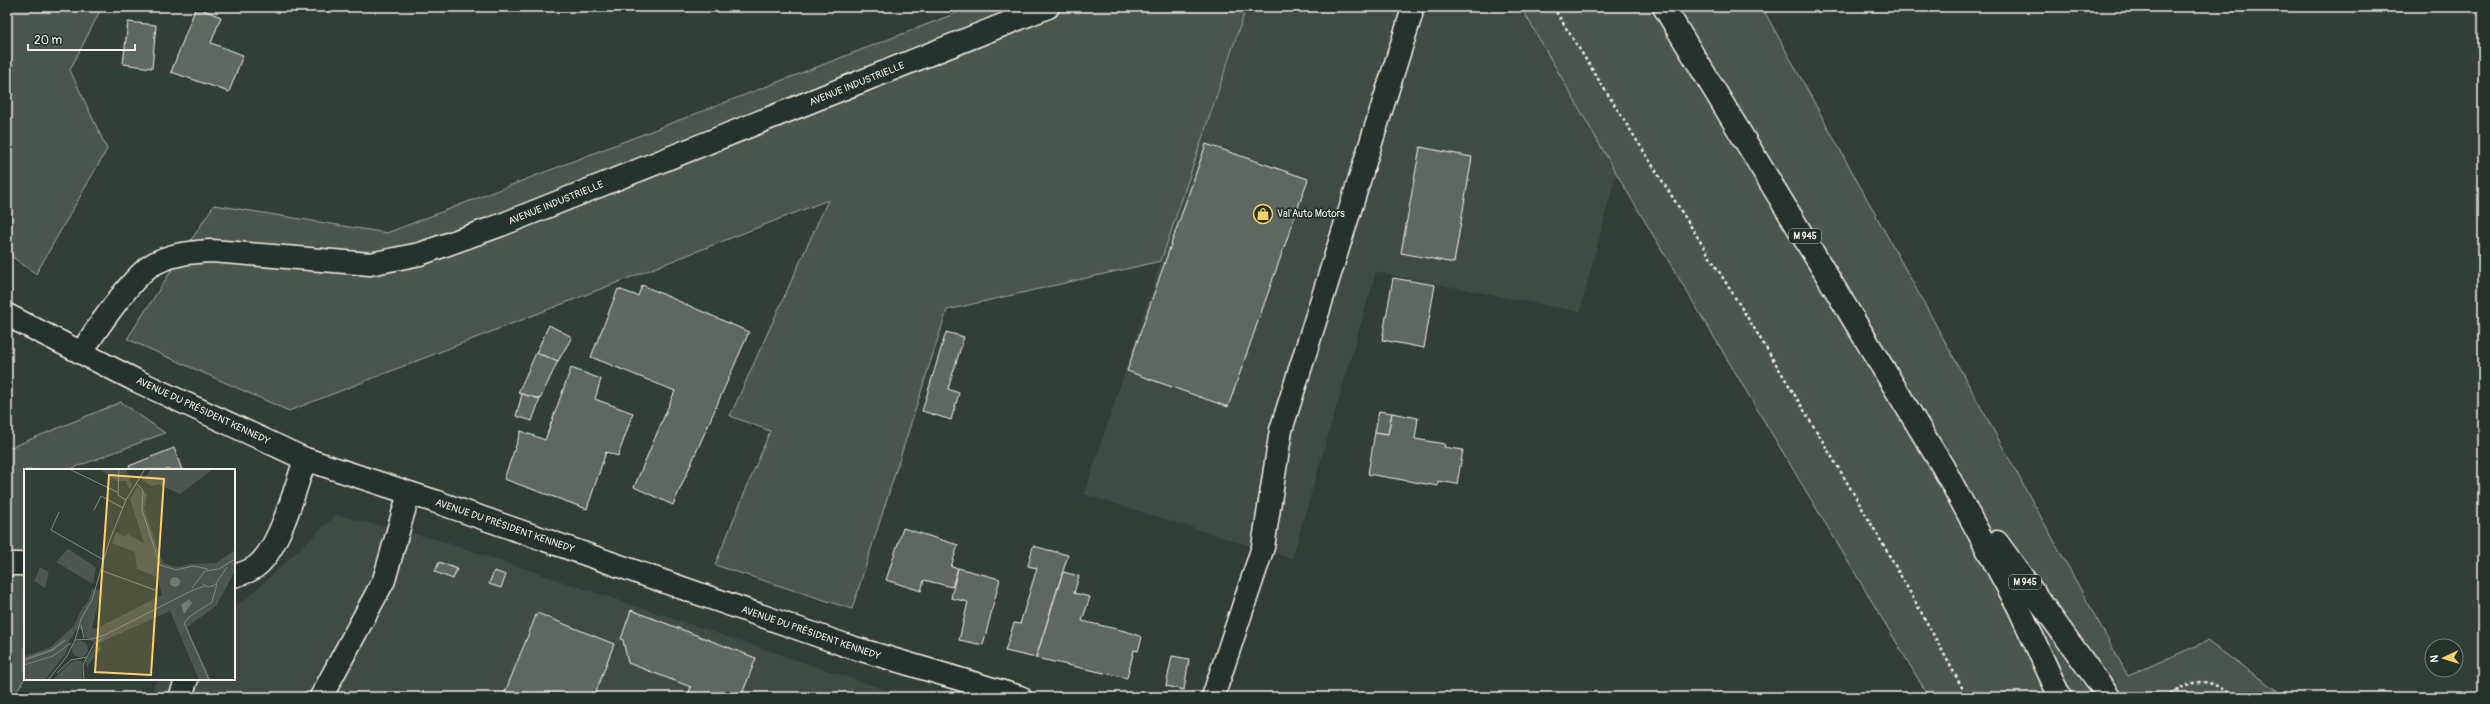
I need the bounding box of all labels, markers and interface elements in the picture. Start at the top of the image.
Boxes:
scale bar [28,26,135,52]
text: 20 m [34,33,63,48]
street label: AVENUE INDUSTRIELLE [808,59,906,109]
street label: AVENUE INDUSTRIELLE [507,178,605,228]
shop icon: Val'Auto Motors [1252,203,1274,225]
place label: Val'Auto Motors [1277,208,1345,220]
road number: M 945 [1789,229,1821,243]
street label: AVENUE DU PRÉSIDENT KENNEDY [134,374,272,447]
inset map [24,469,235,680]
street label: AVENUE DU PRÉSIDENT KENNEDY [434,496,577,556]
road number: M 945 [2009,575,2041,589]
street label: AVENUE DU PRÉSIDENT KENNEDY [740,603,883,663]
north arrow [2424,638,2464,678]
text: N [2428,654,2441,663]

